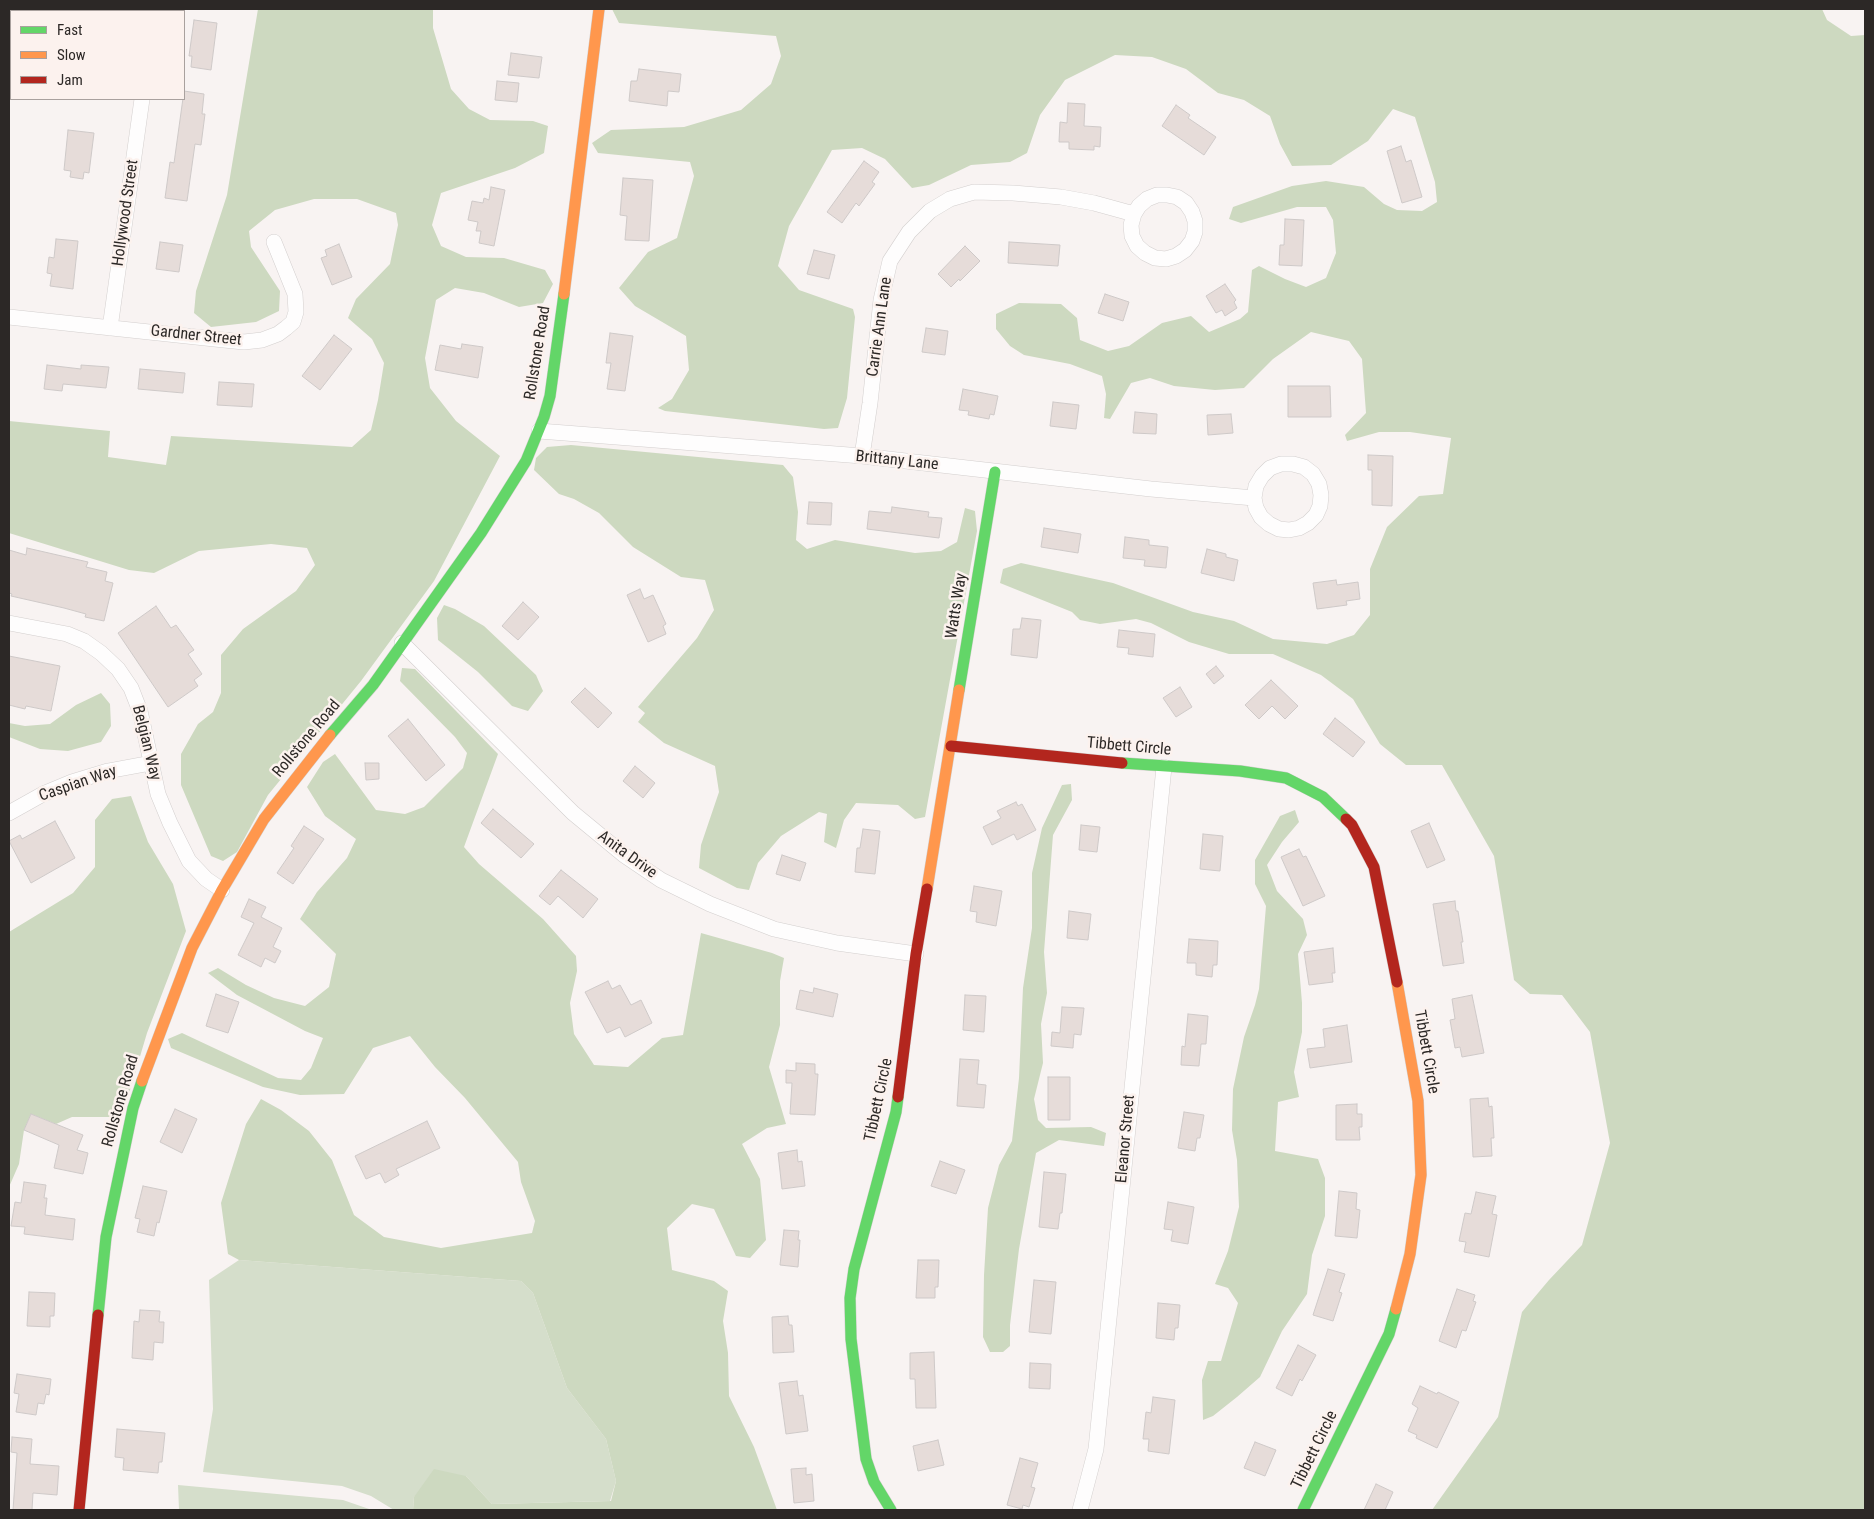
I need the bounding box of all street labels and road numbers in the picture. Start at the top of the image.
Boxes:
street label: Hollywood Street [109,158,143,268]
street label: Carrie Ann Lane [864,276,896,378]
street label: Rollstone Road [521,305,555,401]
street label: Gardner Street [150,322,242,350]
street label: Brittany Lane [855,447,939,475]
street label: Watts Way [942,572,972,640]
street label: Rollstone Road [269,697,345,781]
street label: Belgian Way [127,703,165,783]
street label: Tibbett Circle [1086,734,1172,760]
street label: Caspian Way [37,762,119,806]
street label: Anita Drive [594,827,660,883]
street label: Tibbett Circle [1409,1009,1443,1095]
street label: Rollstone Road [99,1053,143,1149]
street label: Tibbett Circle [861,1057,897,1143]
street label: Eleanor Street [1113,1094,1139,1184]
street label: Tibbett Circle [1288,1408,1342,1492]

